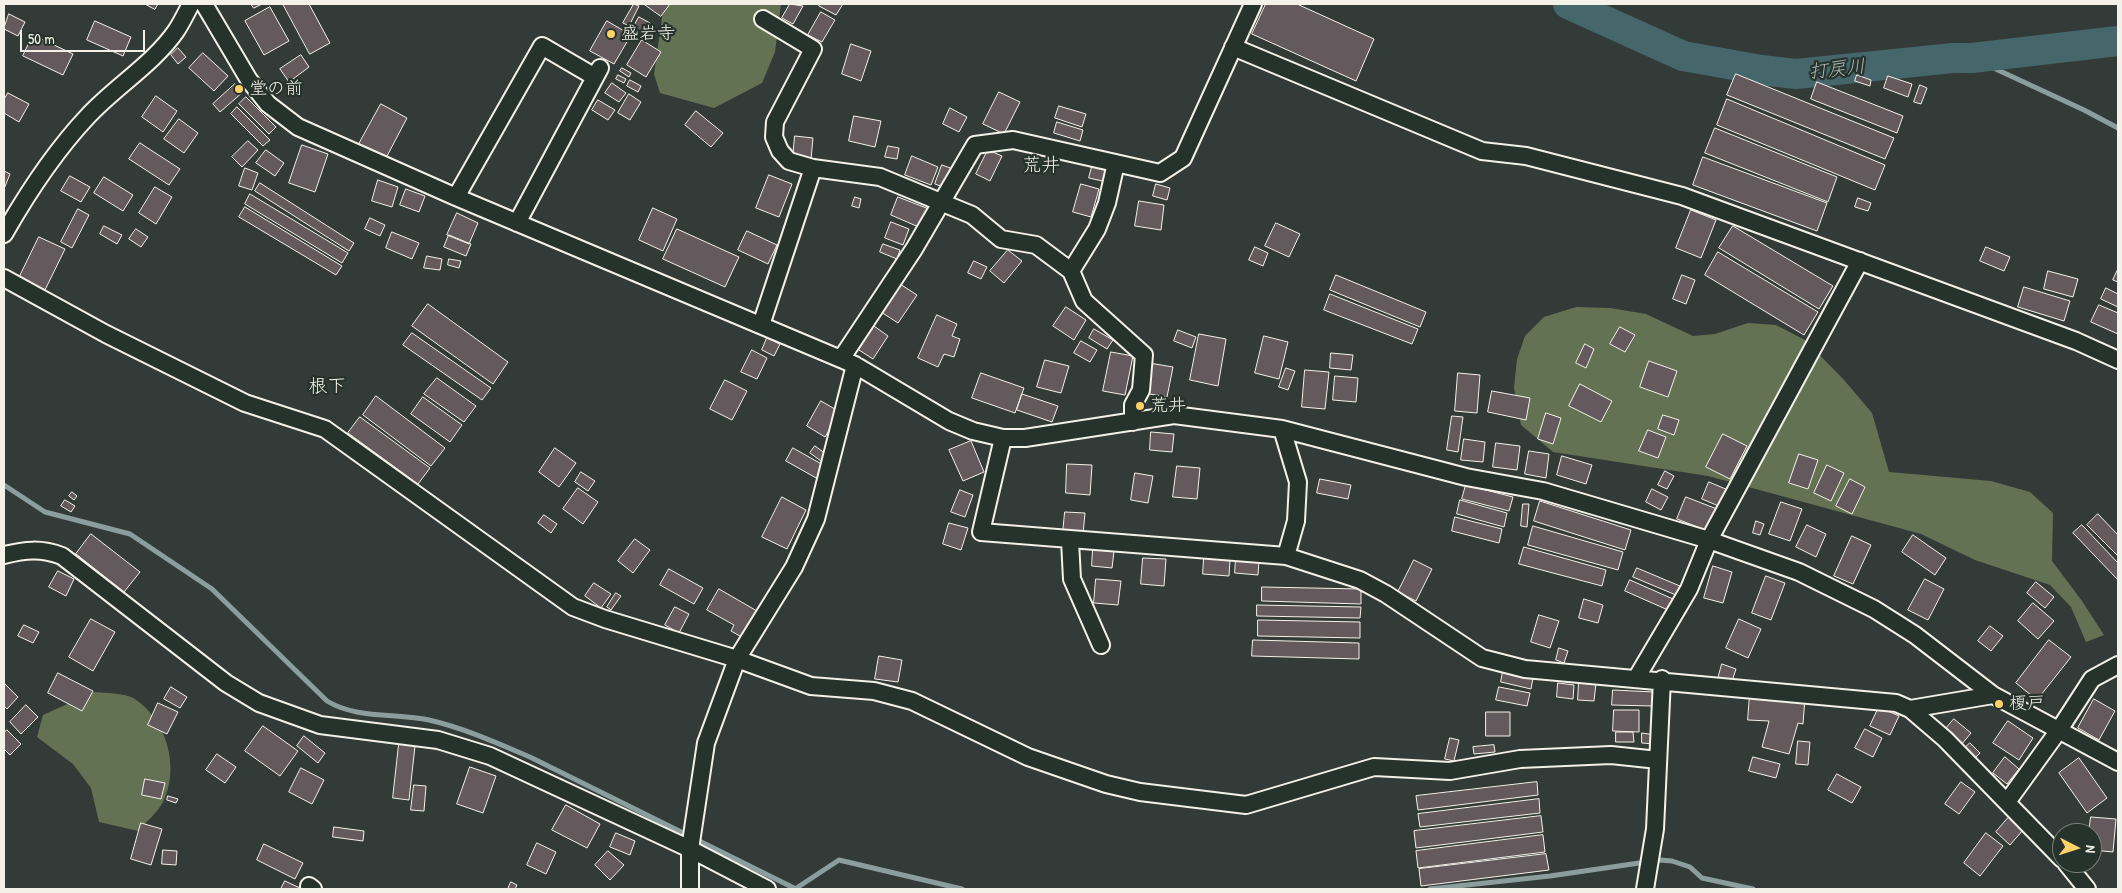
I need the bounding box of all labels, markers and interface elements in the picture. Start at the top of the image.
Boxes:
scale bar [22,20,148,52]
place label: 盛岩寺 [621,23,675,45]
text: 50 m [28,28,55,49]
marker: 盛岩寺 [605,28,617,40]
water label: 打戻川 [1807,56,1867,84]
place label: 堂の前 [249,78,303,100]
marker: 堂の前 [233,83,245,95]
district label: 荒井 [1022,155,1060,177]
district label: 根下 [308,376,346,398]
place label: 荒井 [1150,395,1186,417]
marker: 荒井 [1134,400,1146,412]
place label: 榎戸 [2009,693,2045,715]
marker: 榎戸 [1993,698,2005,710]
north arrow [2052,823,2102,873]
text: N [2082,845,2101,854]

